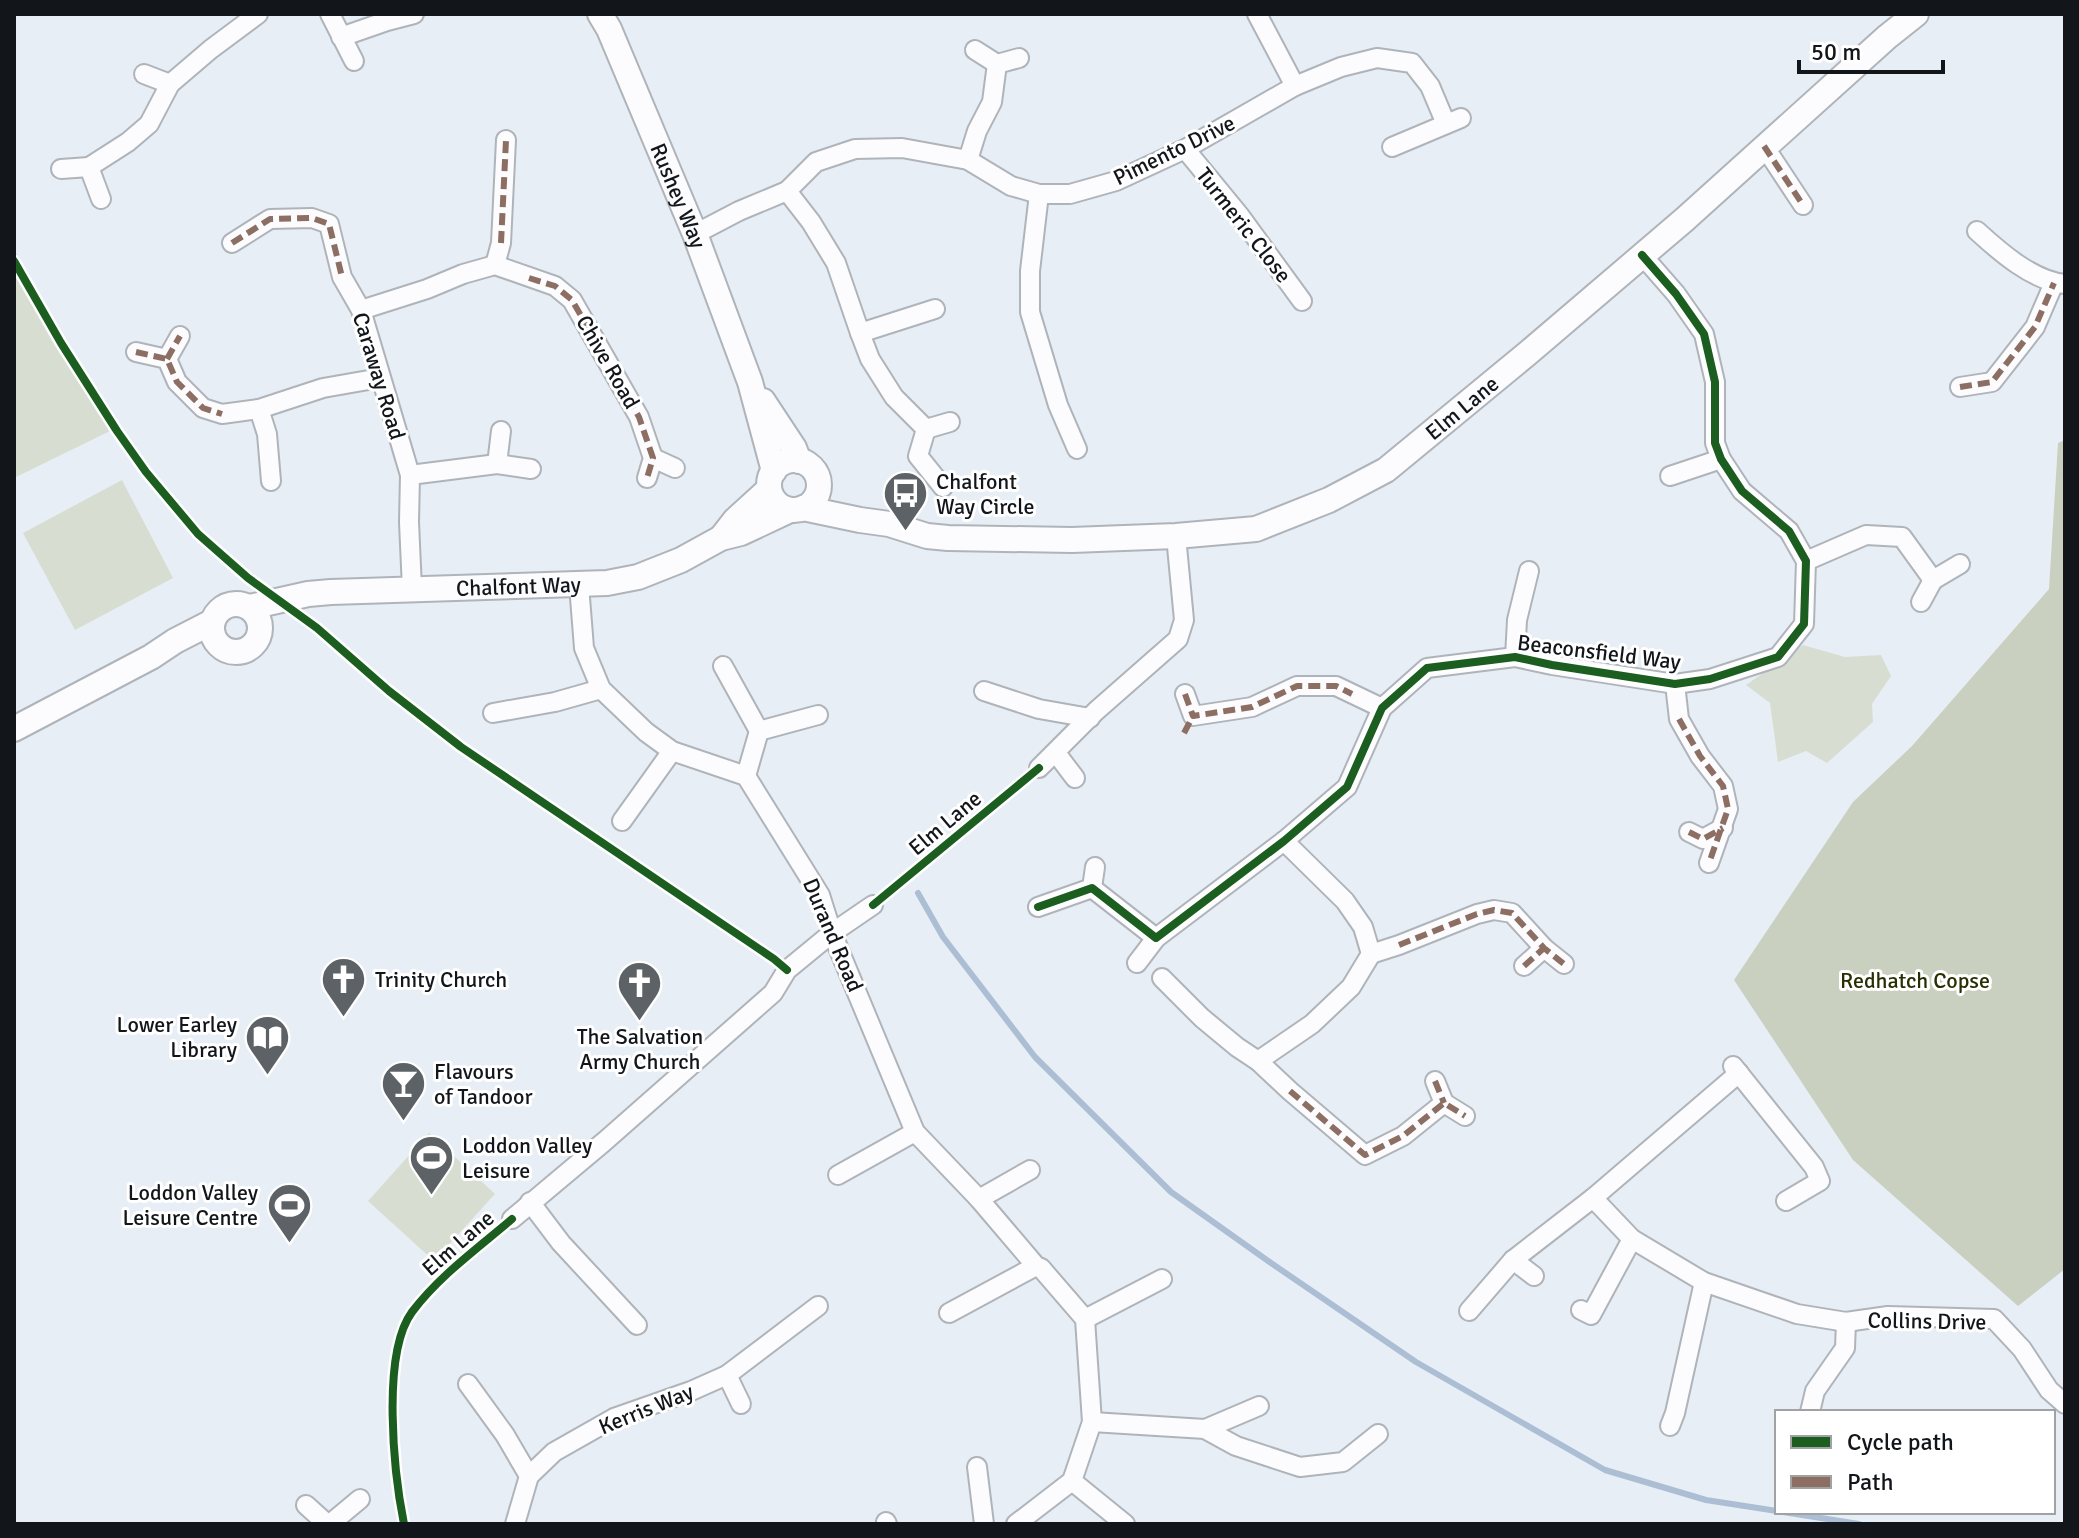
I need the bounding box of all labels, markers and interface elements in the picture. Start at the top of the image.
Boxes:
scale bar [1799,24,1943,74]
text: 50 m [1811,37,1861,67]
street label: Pimento Drive [1109,109,1239,191]
street label: Rushey Way [645,139,713,252]
street label: Turmeric Close [1191,162,1297,288]
street label: Caraway Road [347,309,411,443]
street label: Chive Road [570,310,646,414]
street label: Elm Lane [1420,370,1504,446]
place label: Chalfont Way Circle [936,468,1034,520]
bus stop icon: Chalfont Way Circle [881,470,929,533]
street label: Chalfont Way [455,570,582,601]
street label: Beaconsfield Way [1516,629,1683,676]
street label: Elm Lane [903,785,987,861]
street label: Durand Road [797,874,869,996]
church icon: Trinity Church [320,955,368,1018]
church icon: The Salvation Army Church [616,959,664,1022]
place label: Trinity Church [375,966,507,993]
park label: Redhatch Copse [1840,967,1990,994]
place label: Lower Earley Library [117,1011,238,1063]
library icon: Lower Earley Library [244,1013,292,1076]
place label: The Salvation Army Church [577,1023,703,1075]
place label: Flavours of Tandoor [434,1058,533,1110]
bar icon: Flavours of Tandoor [379,1060,427,1123]
place label: Loddon Valley Leisure [462,1132,593,1184]
sports icon: Loddon Valley Leisure [407,1134,455,1197]
place label: Loddon Valley Leisure Centre [122,1179,259,1231]
sports icon: Loddon Valley Leisure Centre [265,1181,313,1244]
street label: Elm Lane [416,1204,500,1282]
street label: Collins Drive [1867,1306,1987,1336]
street label: Kerris Way [595,1378,698,1440]
legend [1775,1410,2055,1514]
text: Cycle path [1847,1427,1954,1457]
text: Path [1847,1467,1893,1497]

